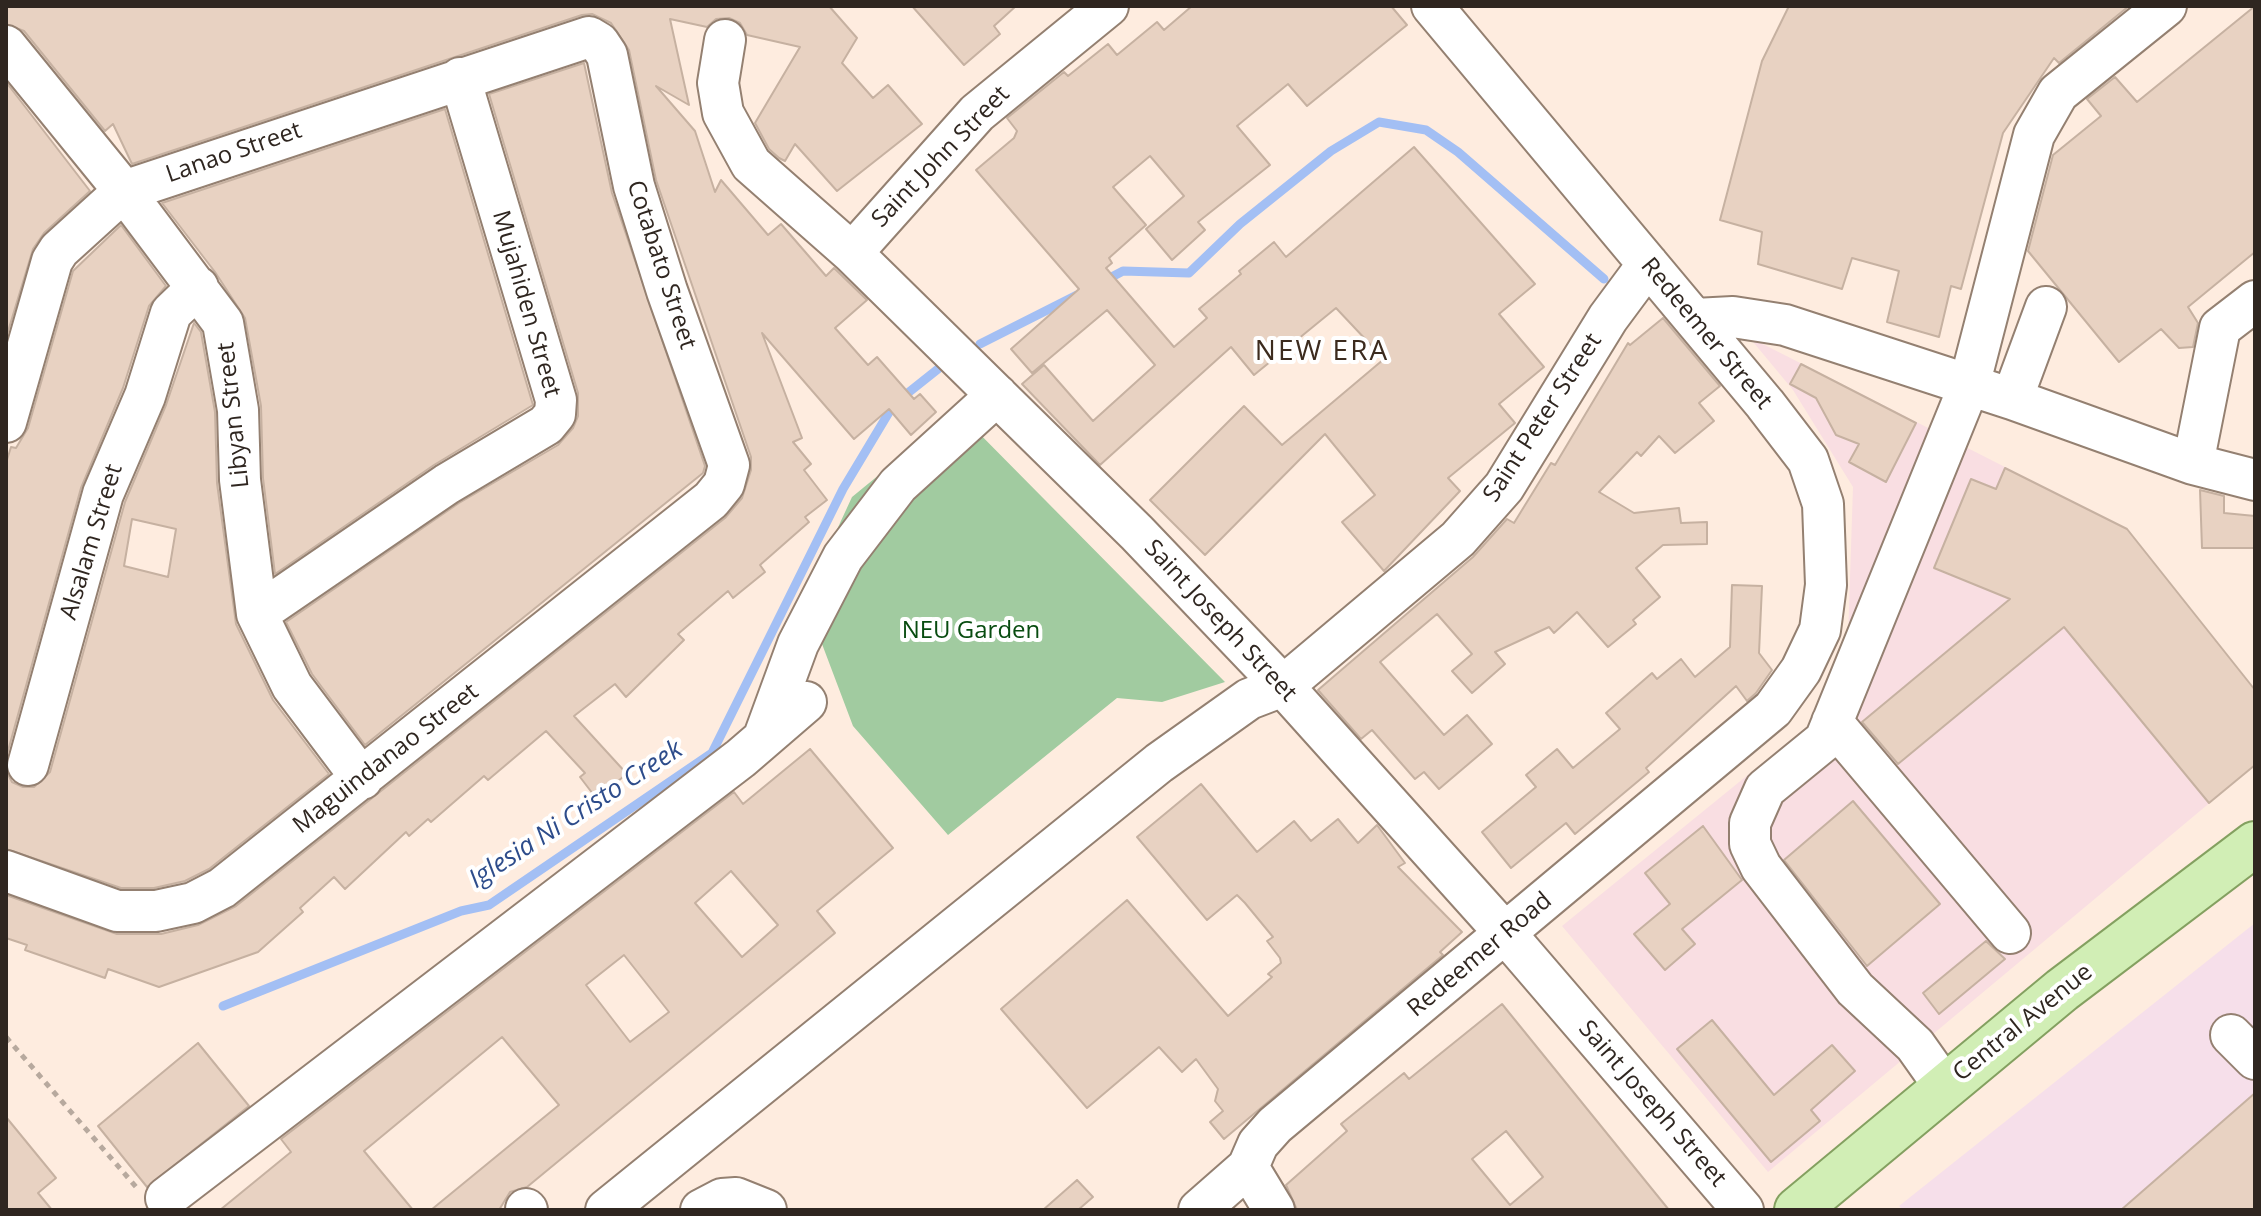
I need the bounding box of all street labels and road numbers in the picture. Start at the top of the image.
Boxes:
street label: Saint John Street [866,80,1016,234]
street label: Lanao Street [162,116,306,190]
street label: Cotabato Street [620,177,702,353]
street label: Mujahiden Street [486,207,566,401]
street label: Redeemer Street [1634,252,1778,416]
street label: Saint Peter Street [1478,328,1608,508]
street label: Libyan Street [212,341,256,489]
street label: Alsalam Street [55,461,129,623]
street label: Saint Joseph Street [1138,534,1302,708]
street label: Maguindanao Street [288,678,484,840]
street label: Redeemer Road [1402,886,1558,1024]
street label: Central Avenue [1948,958,2098,1088]
street label: Saint Joseph Street [1572,1015,1732,1193]

